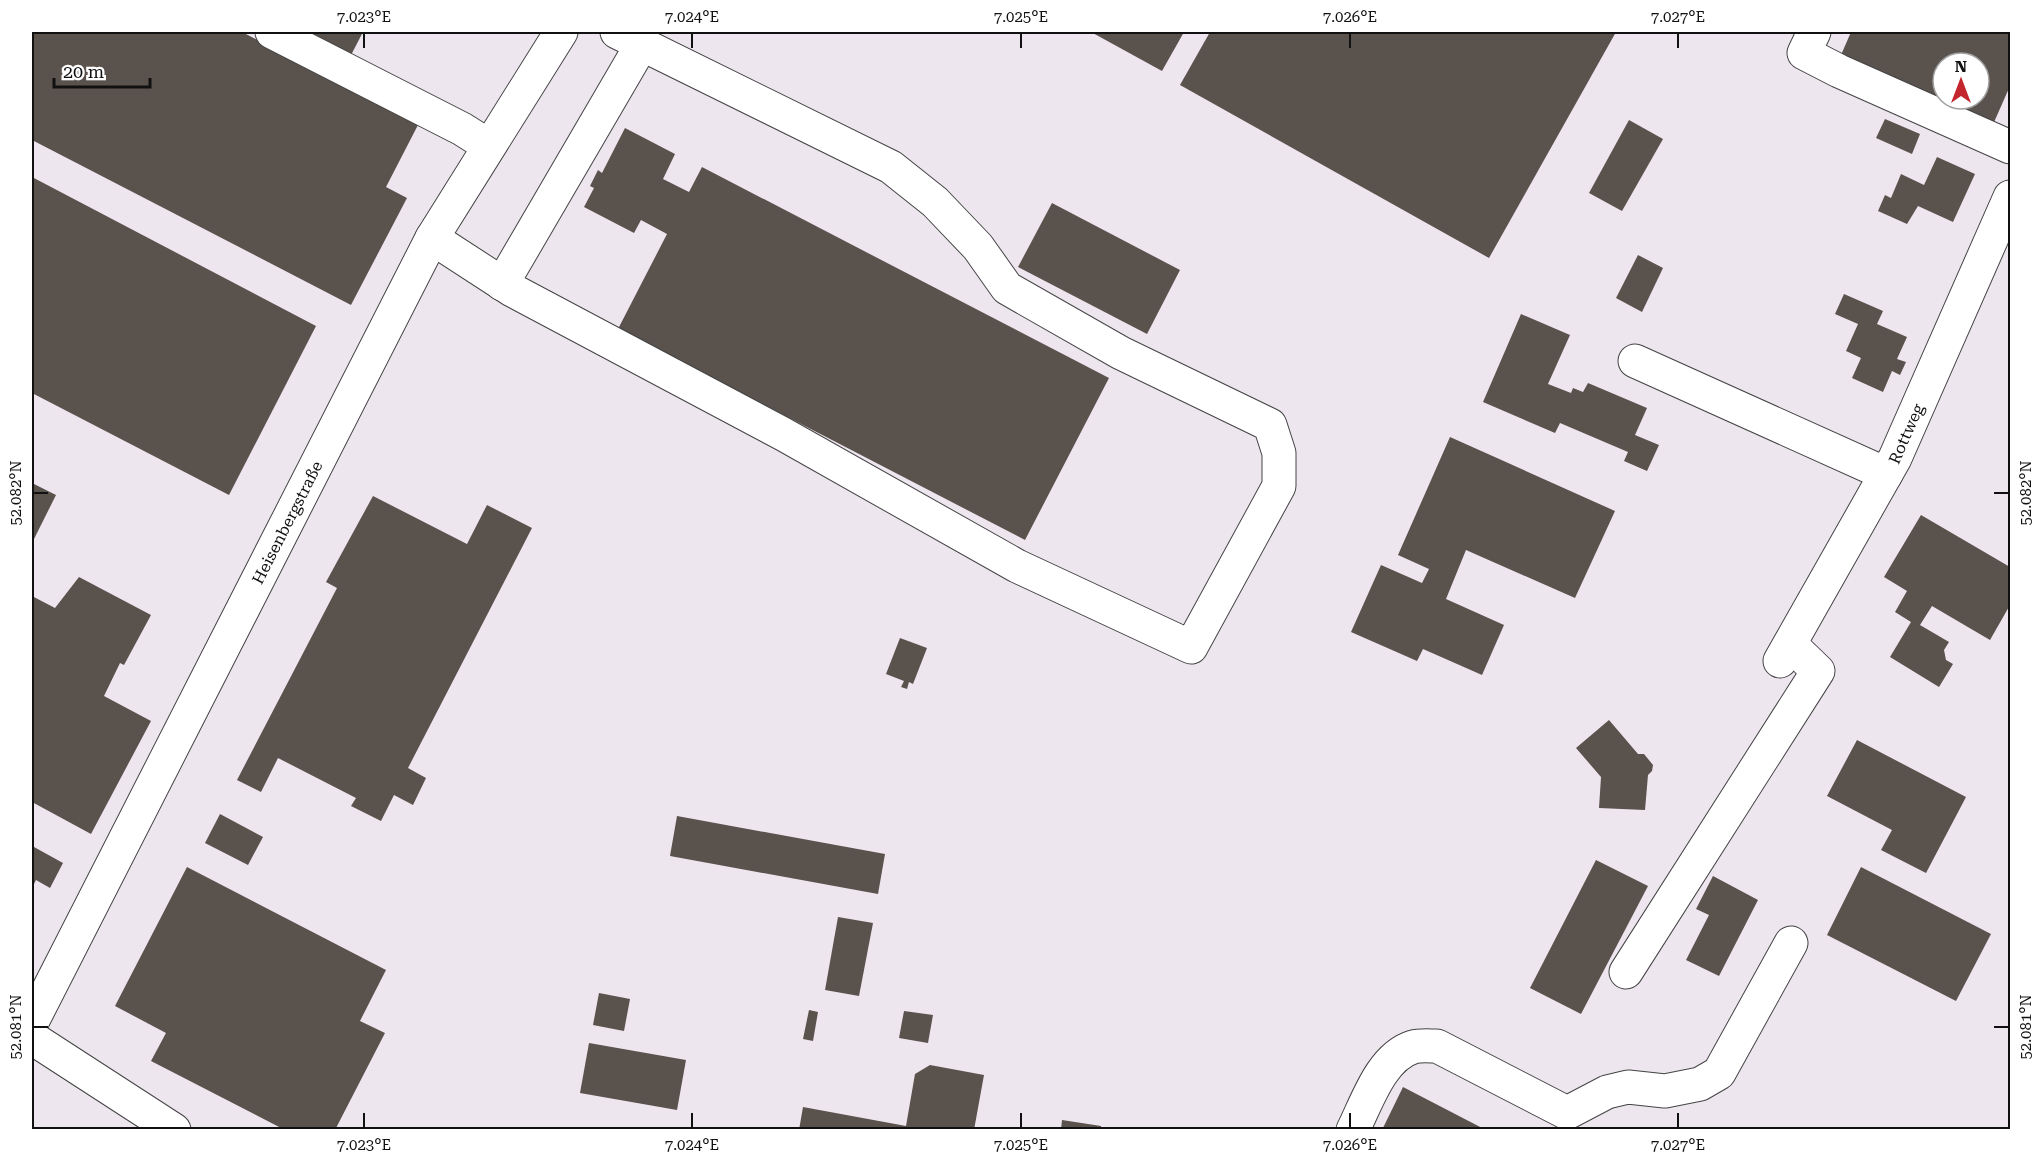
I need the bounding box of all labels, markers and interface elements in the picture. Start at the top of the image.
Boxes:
text: 7.023°E [337,8,391,26]
text: 7.024°E [665,8,719,26]
text: 7.025°E [994,8,1048,26]
text: 7.026°E [1323,8,1377,26]
text: 7.027°E [1651,8,1705,26]
scale bar [54,51,150,89]
north arrow [1931,51,1991,111]
text: N [1955,57,1967,76]
text: 20 m [63,61,104,82]
street label: Rottweg [1884,400,1928,467]
street label: Heisenbergstraße [248,457,326,587]
text: 52.082°N [7,460,25,526]
text: 52.082°N [2017,460,2035,526]
text: 52.081°N [7,994,25,1060]
text: 52.081°N [2017,994,2035,1060]
text: 7.023°E [337,1136,391,1154]
text: 7.024°E [665,1136,719,1154]
text: 7.025°E [994,1136,1048,1154]
text: 7.026°E [1323,1136,1377,1154]
text: 7.027°E [1651,1136,1705,1154]

